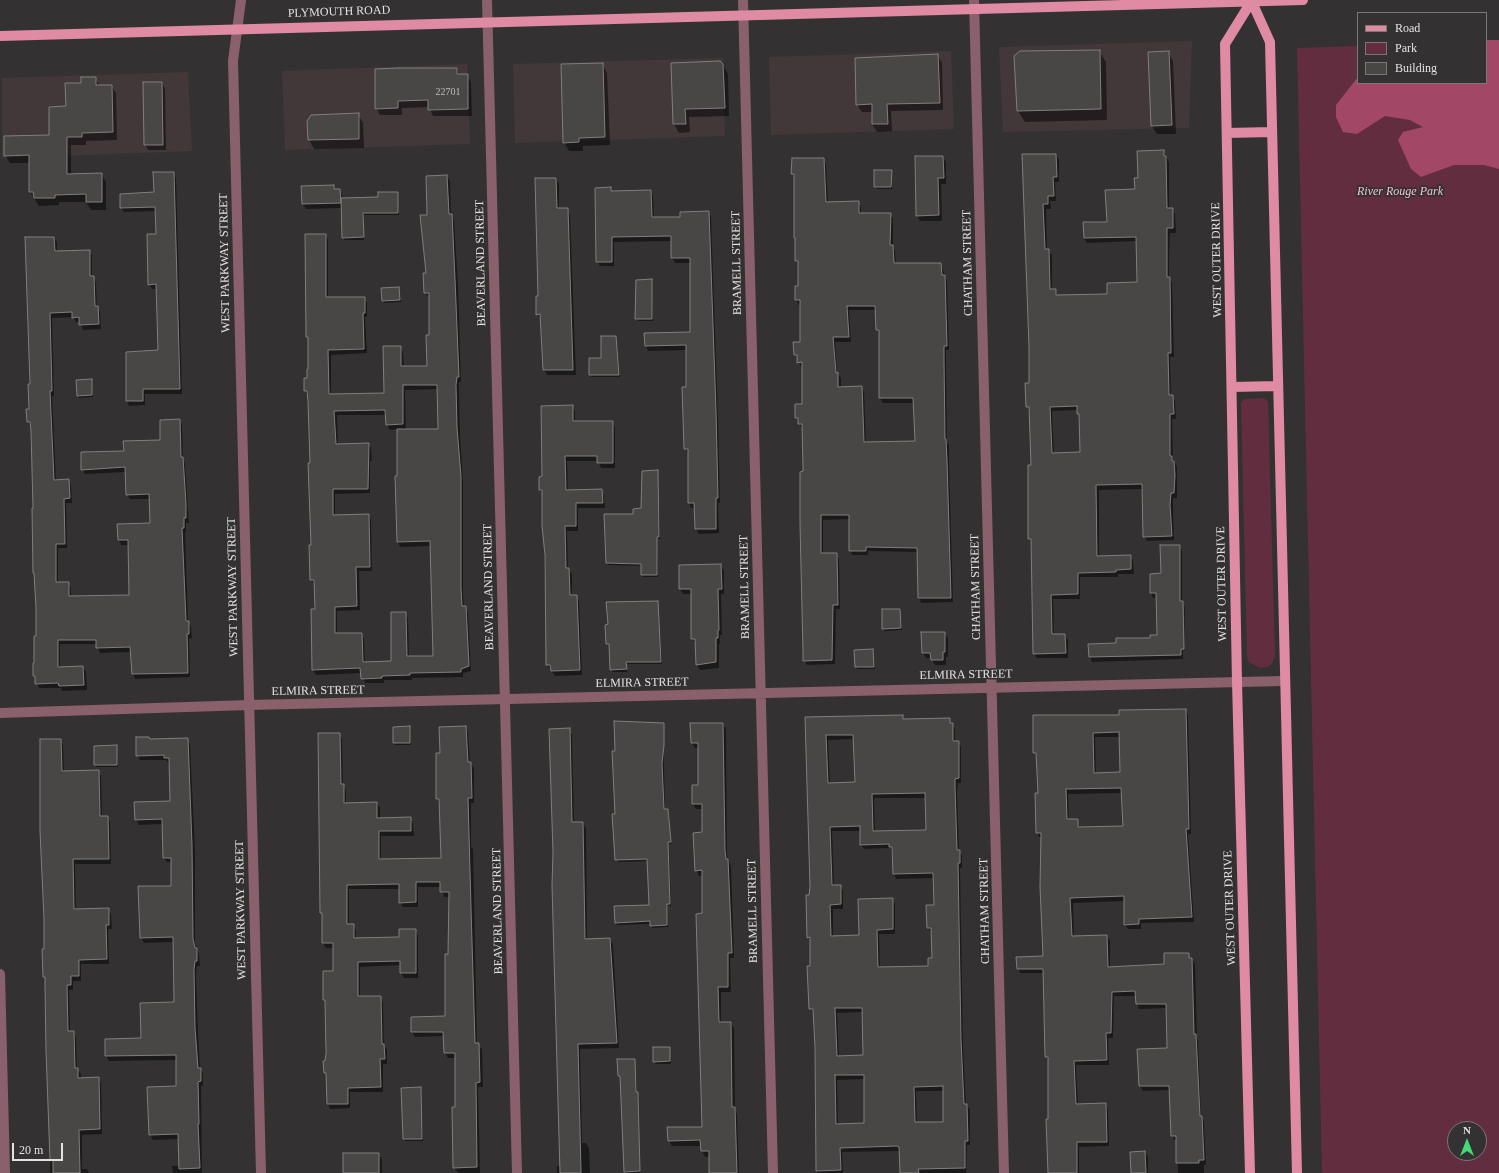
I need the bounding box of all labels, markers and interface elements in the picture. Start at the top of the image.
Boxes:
street label: PLYMOUTH ROAD [288,3,390,21]
legend [1357,12,1487,84]
text: Road [1395,21,1420,35]
text: Park [1395,41,1417,55]
text: Building [1395,61,1437,75]
house number: 22701 [436,86,460,98]
park label: River Rouge Park [1357,185,1443,199]
street label: WEST PARKWAY STREET [217,193,233,333]
street label: BEAVERLAND STREET [473,199,489,327]
street label: WEST OUTER DRIVE [1209,202,1225,318]
street label: CHATHAM STREET [960,210,976,316]
street label: BRAMELL STREET [729,211,745,315]
street label: WEST PARKWAY STREET [225,517,241,657]
street label: BEAVERLAND STREET [481,523,497,651]
street label: WEST OUTER DRIVE [1214,526,1230,642]
street label: CHATHAM STREET [968,534,984,640]
street label: BRAMELL STREET [737,535,753,639]
street label: ELMIRA STREET [919,667,1013,683]
street label: ELMIRA STREET [595,675,689,691]
street label: ELMIRA STREET [271,683,365,699]
street label: WEST PARKWAY STREET [233,840,249,980]
street label: BEAVERLAND STREET [490,847,506,975]
street label: WEST OUTER DRIVE [1221,850,1239,966]
street label: CHATHAM STREET [977,858,993,964]
street label: BRAMELL STREET [745,859,761,963]
north arrow [1447,1121,1487,1161]
text: N [1463,1124,1471,1136]
scale bar [14,1135,65,1161]
text: 20 m [19,1143,43,1157]

